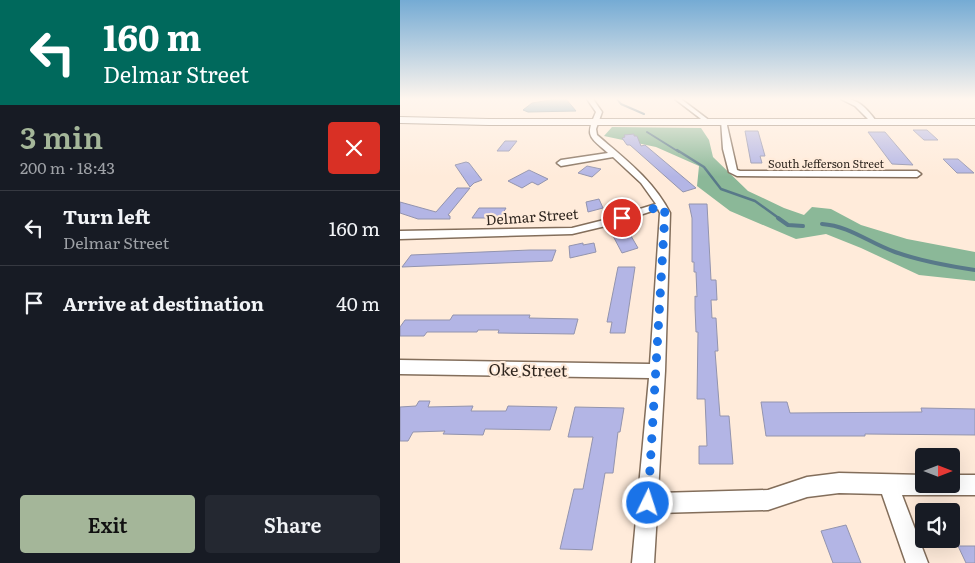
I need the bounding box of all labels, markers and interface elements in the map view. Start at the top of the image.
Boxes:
text: 160 m [103,10,201,62]
icon: left [20,20,85,85]
text: Delmar Street [103,57,249,90]
text: 3 min [20,114,103,158]
button: close [328,122,380,174]
text: 200 m · 18:43 [20,155,115,179]
street label: South Jefferson Street [768,155,884,171]
pin [601,197,643,239]
text: Turn left [63,202,150,230]
street label: Delmar Street [485,203,579,229]
icon: arrive [608,204,636,232]
icon: left [20,214,48,242]
text: 160 m [329,214,380,242]
text: Delmar Street [63,230,169,254]
icon: arrive [20,289,48,317]
text: Arrive at destination [63,289,264,317]
text: 40 m [336,289,380,317]
street label: Oke Street [488,356,568,382]
north arrow [915,448,960,492]
map controls [915,448,960,548]
position arrow [621,476,673,528]
button: Exit [20,495,195,553]
button: Share [205,495,380,553]
button: sound [915,503,960,548]

